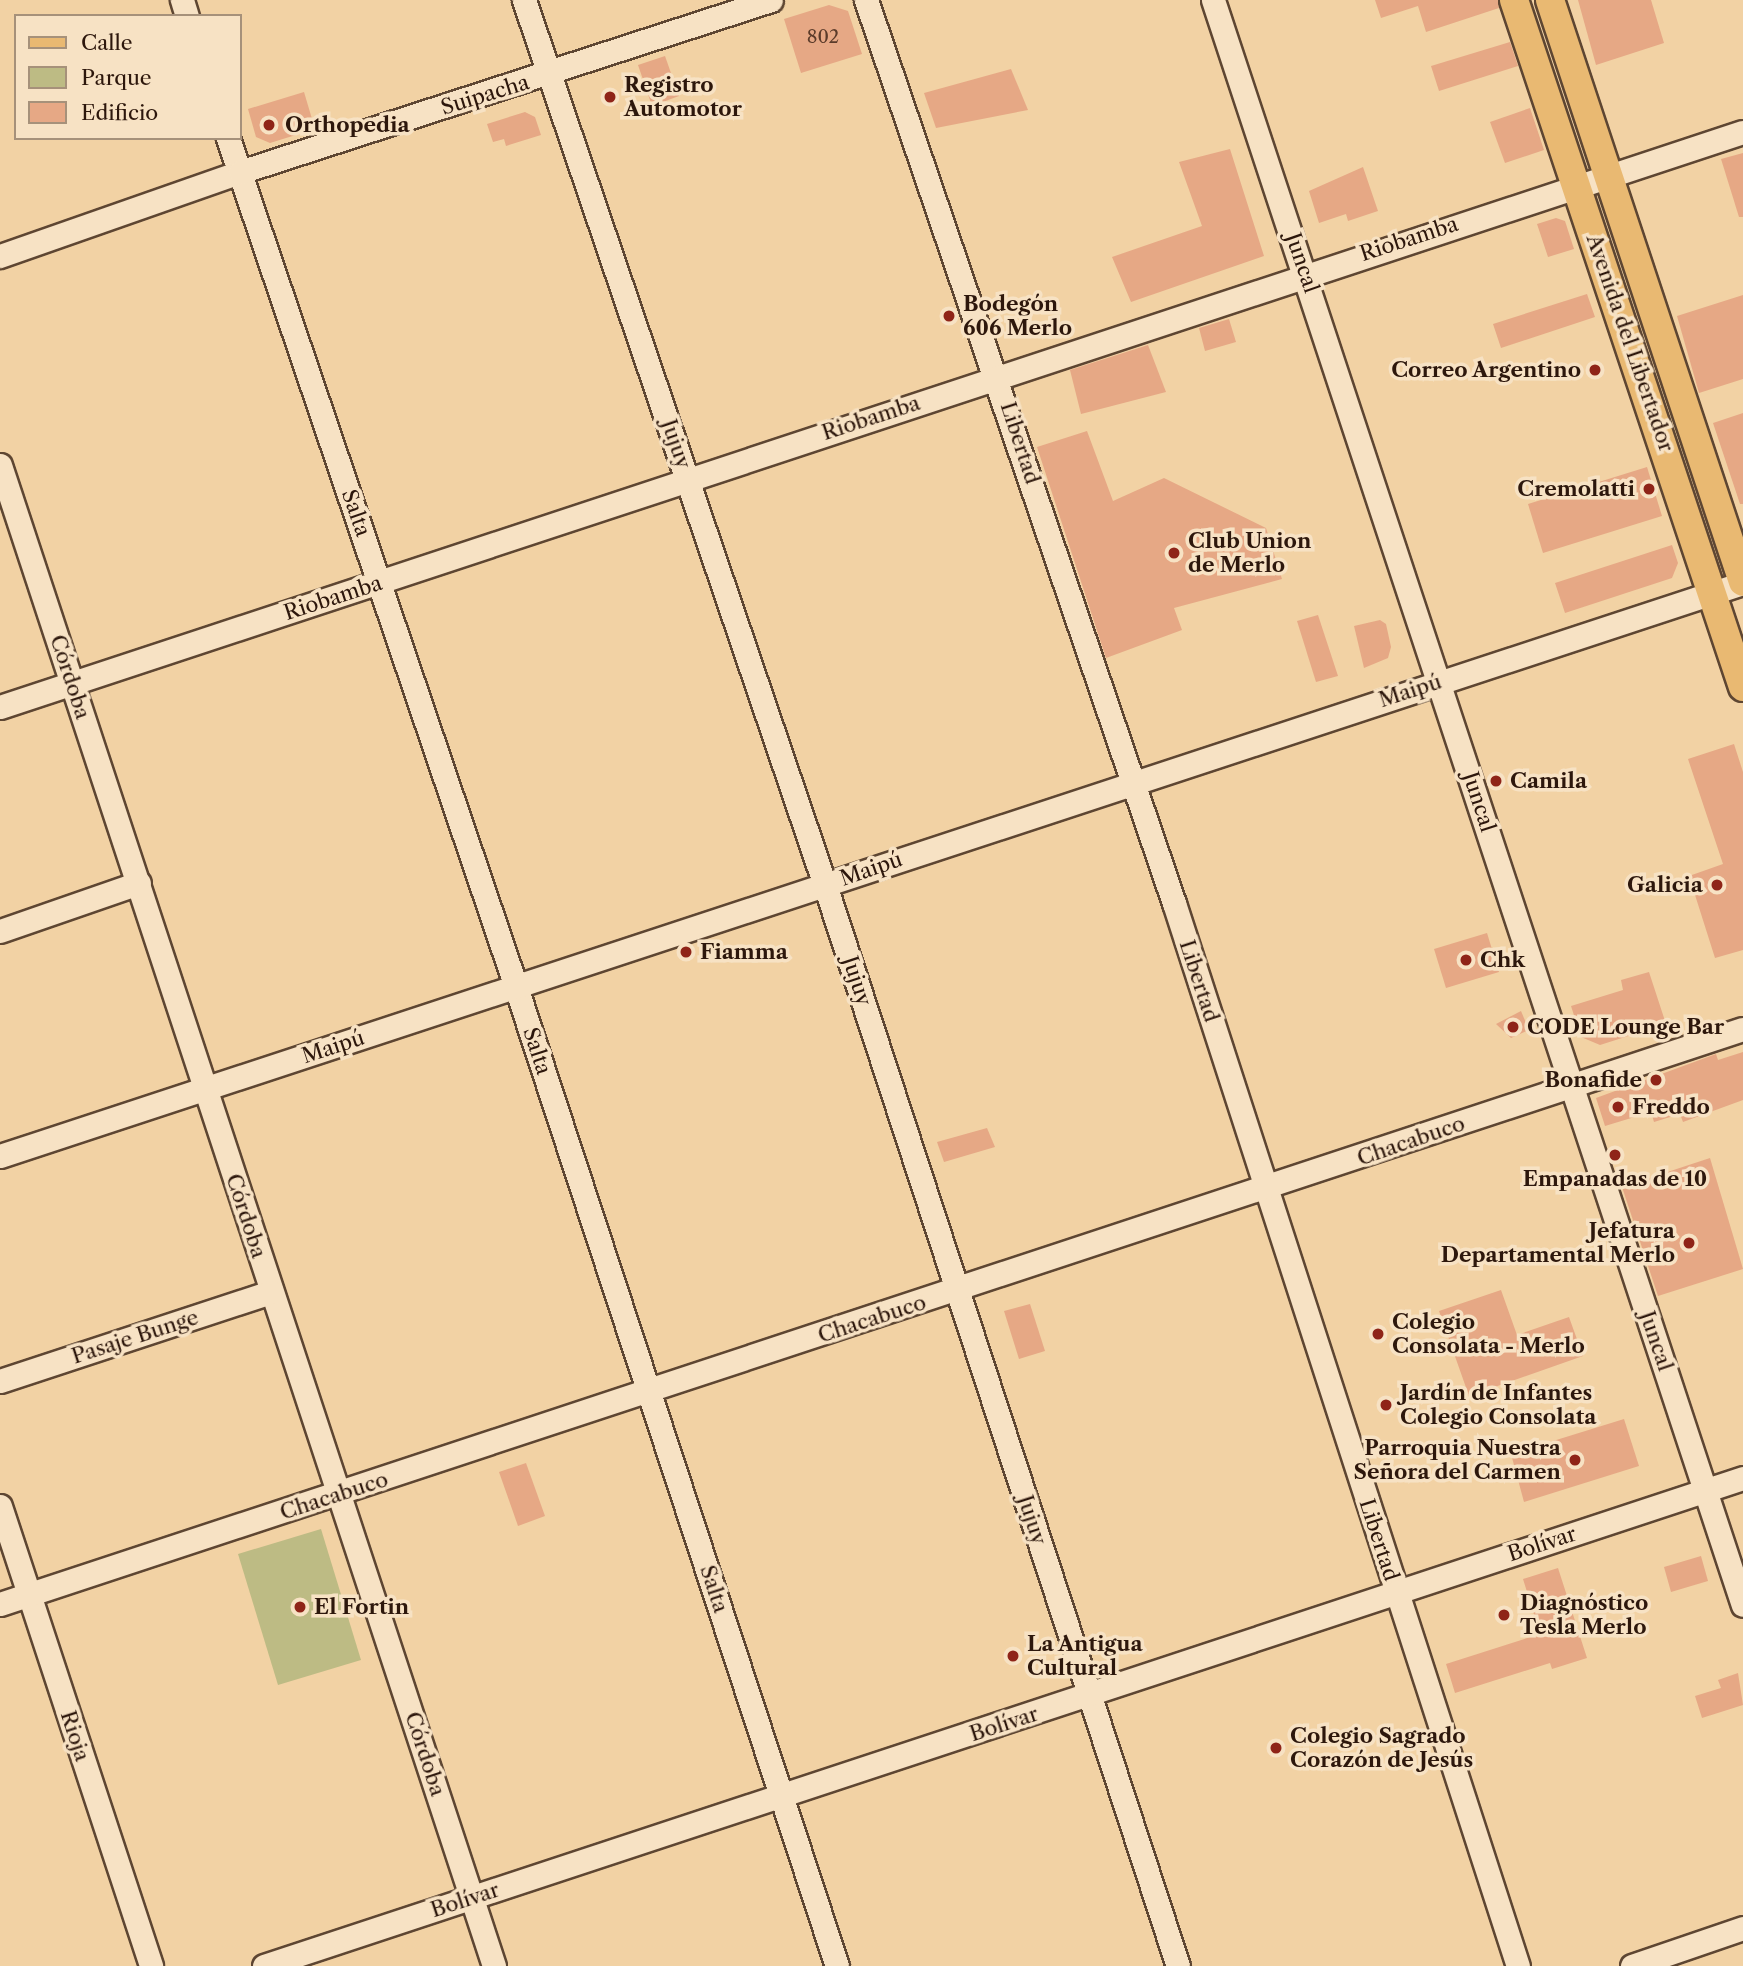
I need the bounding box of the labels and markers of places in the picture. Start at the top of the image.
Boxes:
place label: Registro Automotor [624,72,742,122]
marker: Registro Automotor [602,89,618,105]
place label: Orthopedia [285,112,410,138]
marker: Orthopedia [259,115,279,135]
place label: Bodegón 606 Merlo [963,291,1072,341]
marker: Bodegón 606 Merlo [941,308,957,324]
place label: Correo Argentino [1390,357,1581,383]
marker: Correo Argentino [1587,362,1603,378]
place label: Cremolatti [1517,476,1635,502]
marker: Cremolatti [1641,481,1657,497]
place label: Club Union de Merlo [1188,528,1311,578]
marker: Club Union de Merlo [1166,545,1182,561]
place label: Camila [1510,768,1587,794]
marker: Camila [1488,773,1504,789]
place label: Galicia [1627,872,1703,898]
marker: Galicia [1709,877,1725,893]
place label: Fiamma [700,939,788,965]
marker: Fiamma [678,944,694,960]
place label: Chk [1480,947,1525,973]
marker: Chk [1458,952,1474,968]
place label: CODE Lounge Bar [1527,1014,1724,1040]
marker: CODE Lounge Bar [1505,1019,1521,1035]
place label: Bonafide [1544,1067,1642,1093]
marker: Bonafide [1648,1072,1664,1088]
place label: Freddo [1632,1094,1710,1120]
marker: Freddo [1610,1099,1626,1115]
marker: Empanadas de 10 [1607,1147,1623,1163]
place label: Empanadas de 10 [1523,1166,1707,1192]
place label: Jefatura Departamental Merlo [1441,1218,1675,1268]
marker: Jefatura Departamental Merlo [1681,1235,1697,1251]
place label: Colegio Consolata - Merlo [1392,1309,1585,1359]
marker: Colegio Consolata - Merlo [1370,1326,1386,1342]
place label: Jardín de Infantes Colegio Consolata [1400,1380,1596,1430]
marker: Jardín de Infantes Colegio Consolata [1378,1397,1394,1413]
place label: Parroquia Nuestra Señora del Carmen [1353,1435,1561,1485]
marker: Parroquia Nuestra Señora del Carmen [1567,1452,1583,1468]
place label: Diagnóstico Tesla Merlo [1520,1590,1648,1640]
place label: El Fortin [314,1594,409,1620]
marker: El Fortin [292,1599,308,1615]
marker: Diagnóstico Tesla Merlo [1494,1605,1514,1625]
place label: La Antigua Cultural [1027,1631,1144,1681]
marker: La Antigua Cultural [1005,1648,1021,1664]
place label: Colegio Sagrado Corazón de Jesús [1290,1723,1473,1773]
marker: Colegio Sagrado Corazón de Jesús [1268,1740,1284,1756]

